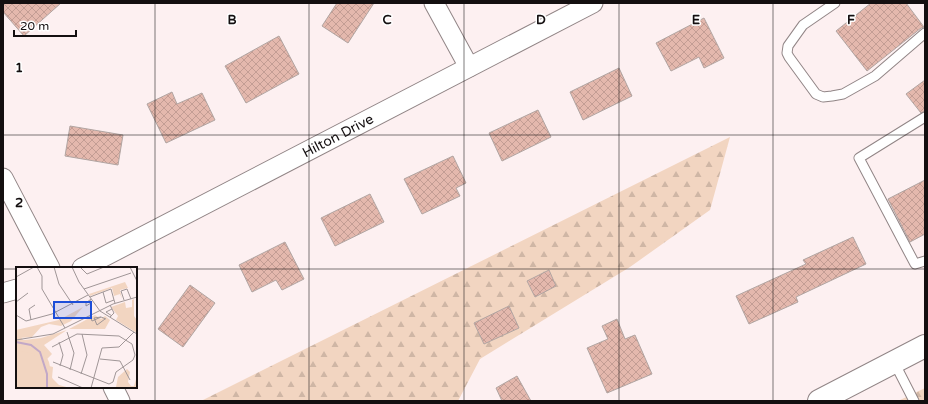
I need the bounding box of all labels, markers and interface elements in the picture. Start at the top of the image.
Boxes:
scale bar [14,12,76,38]
text: B [227,12,237,28]
text: C [382,12,392,28]
text: D [536,12,546,28]
text: E [692,12,700,28]
text: F [847,12,855,28]
text: 20 m [20,19,49,33]
text: 1 [15,60,23,76]
street label: Hilton Drive [299,110,376,161]
text: 2 [15,195,23,211]
inset map [16,267,137,388]

